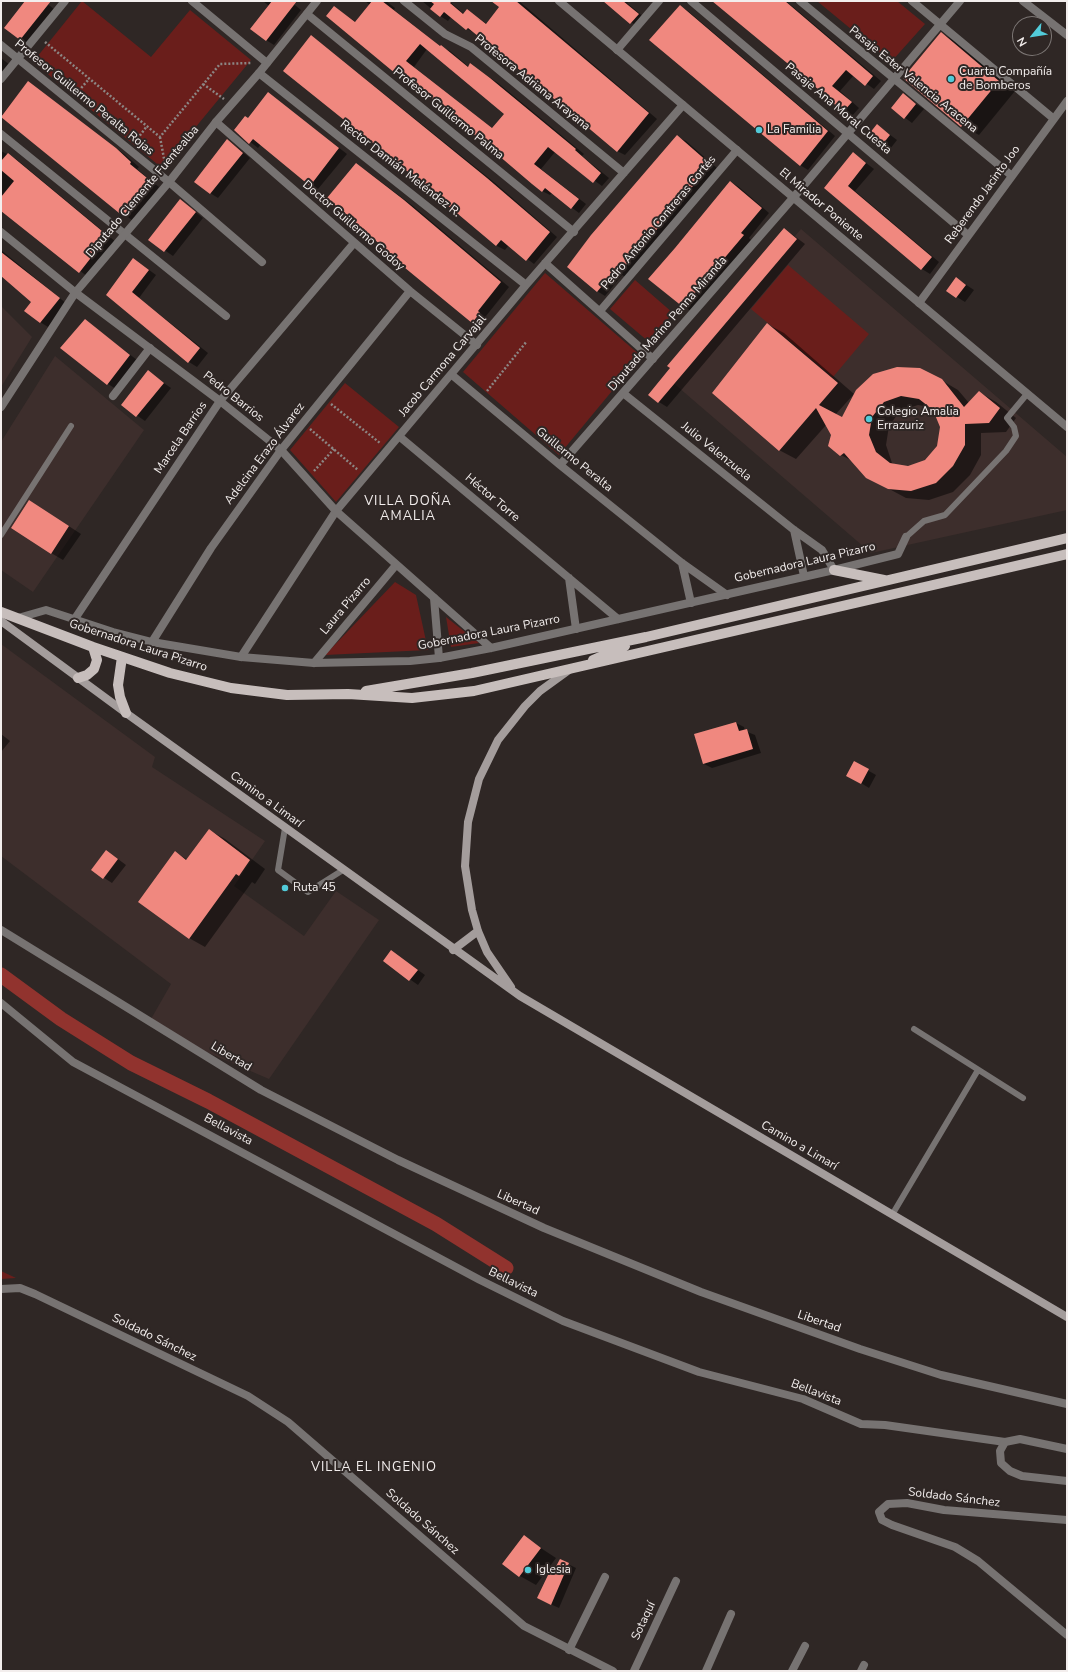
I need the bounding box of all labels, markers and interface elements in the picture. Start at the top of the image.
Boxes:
north arrow [1012,16,1052,56]
street label: Pasaje Ester Valencia Aracena [846,24,980,136]
street label: Profesora Adriana Arayana [471,32,593,134]
text: N [1013,34,1031,49]
street label: Profesor Guillermo Peralta Rojas [11,37,157,159]
street label: Pasaje Ana Moral Cuesta [782,60,894,158]
street label: Profesor Guillermo Palma [390,65,506,163]
place label: Cuarta Compañía de Bomberos [959,65,1052,93]
marker: Cuarta Compañía de Bomberos [946,74,956,84]
street label: Rector Damián Meléndez R. [337,118,463,220]
street label: Diputado Clemente Fuentealba [84,123,202,261]
place label: La Familia [767,123,821,137]
marker: La Familia [754,125,764,135]
street label: Reberendo Jacinto Joo [942,143,1024,247]
street label: Pedro Antonio Contreras Cortés [599,153,719,293]
street label: El Mirador Poniente [776,166,866,244]
street label: Doctor Guillermo Godoy [299,178,407,274]
street label: Diputado Marino Penna Miranda [606,254,730,394]
street label: Jacob Carmona Carvajal [396,312,490,420]
street label: Pedro Barrios [200,369,266,425]
street label: Marcela Barrios [152,399,210,477]
street label: Adelcina Erazo Álvarez [222,400,308,508]
place label: Colegio Amalia Errazuriz [877,405,959,433]
marker: Colegio Amalia Errazuriz [864,414,874,424]
street label: Julio Valenzuela [678,419,754,485]
street label: Guillermo Peralta [533,425,615,495]
street label: Héctor Torre [462,471,522,525]
district label: VILLA DOÑA AMALIA [364,494,452,525]
street label: Gobernadora Laura Pizarro [733,540,877,586]
street label: Laura Pizarro [318,574,374,638]
street label: Gobernadora Laura Pizarro [417,612,561,654]
street label: Gobernadora Laura Pizarro [67,617,209,675]
street label: Camino a Limarí [227,769,305,831]
place label: Ruta 45 [293,881,336,895]
marker: Ruta 45 [280,883,290,893]
street label: Libertad [208,1039,254,1075]
street label: Bellavista [201,1111,255,1149]
street label: Camino a Limarí [758,1118,840,1174]
street label: Libertad [495,1187,541,1219]
street label: Bellavista [486,1265,540,1301]
street label: Libertad [795,1308,843,1336]
street label: Soldado Sánchez [109,1311,199,1365]
street label: Bellavista [789,1377,843,1409]
district label: VILLA EL INGENIO [311,1460,437,1476]
street label: Soldado Sánchez [907,1485,1001,1511]
street label: Soldado Sánchez [382,1486,462,1558]
place label: Iglesia [536,1563,571,1577]
marker: Iglesia [523,1565,533,1575]
street label: Sotaquí [629,1599,659,1643]

